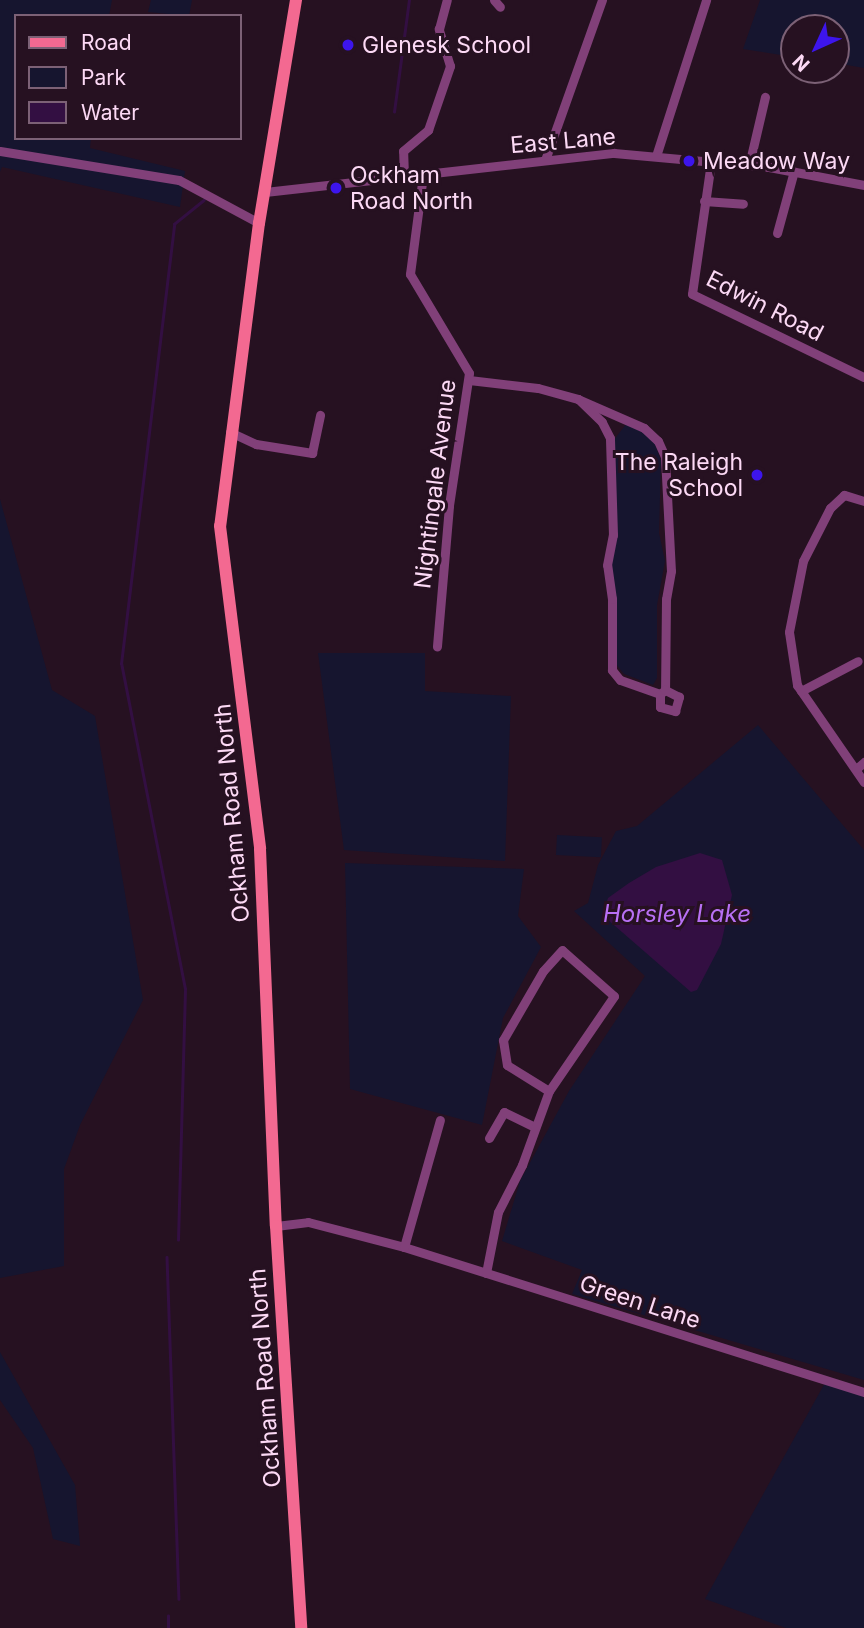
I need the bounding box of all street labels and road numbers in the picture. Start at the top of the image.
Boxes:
street label: East Lane [509,123,617,159]
street label: Edwin Road [702,265,828,347]
street label: Nightingale Avenue [408,378,462,590]
street label: Ockham Road North [209,702,255,924]
street label: Ockham Road North [244,1267,286,1489]
street label: Green Lane [576,1270,704,1334]

